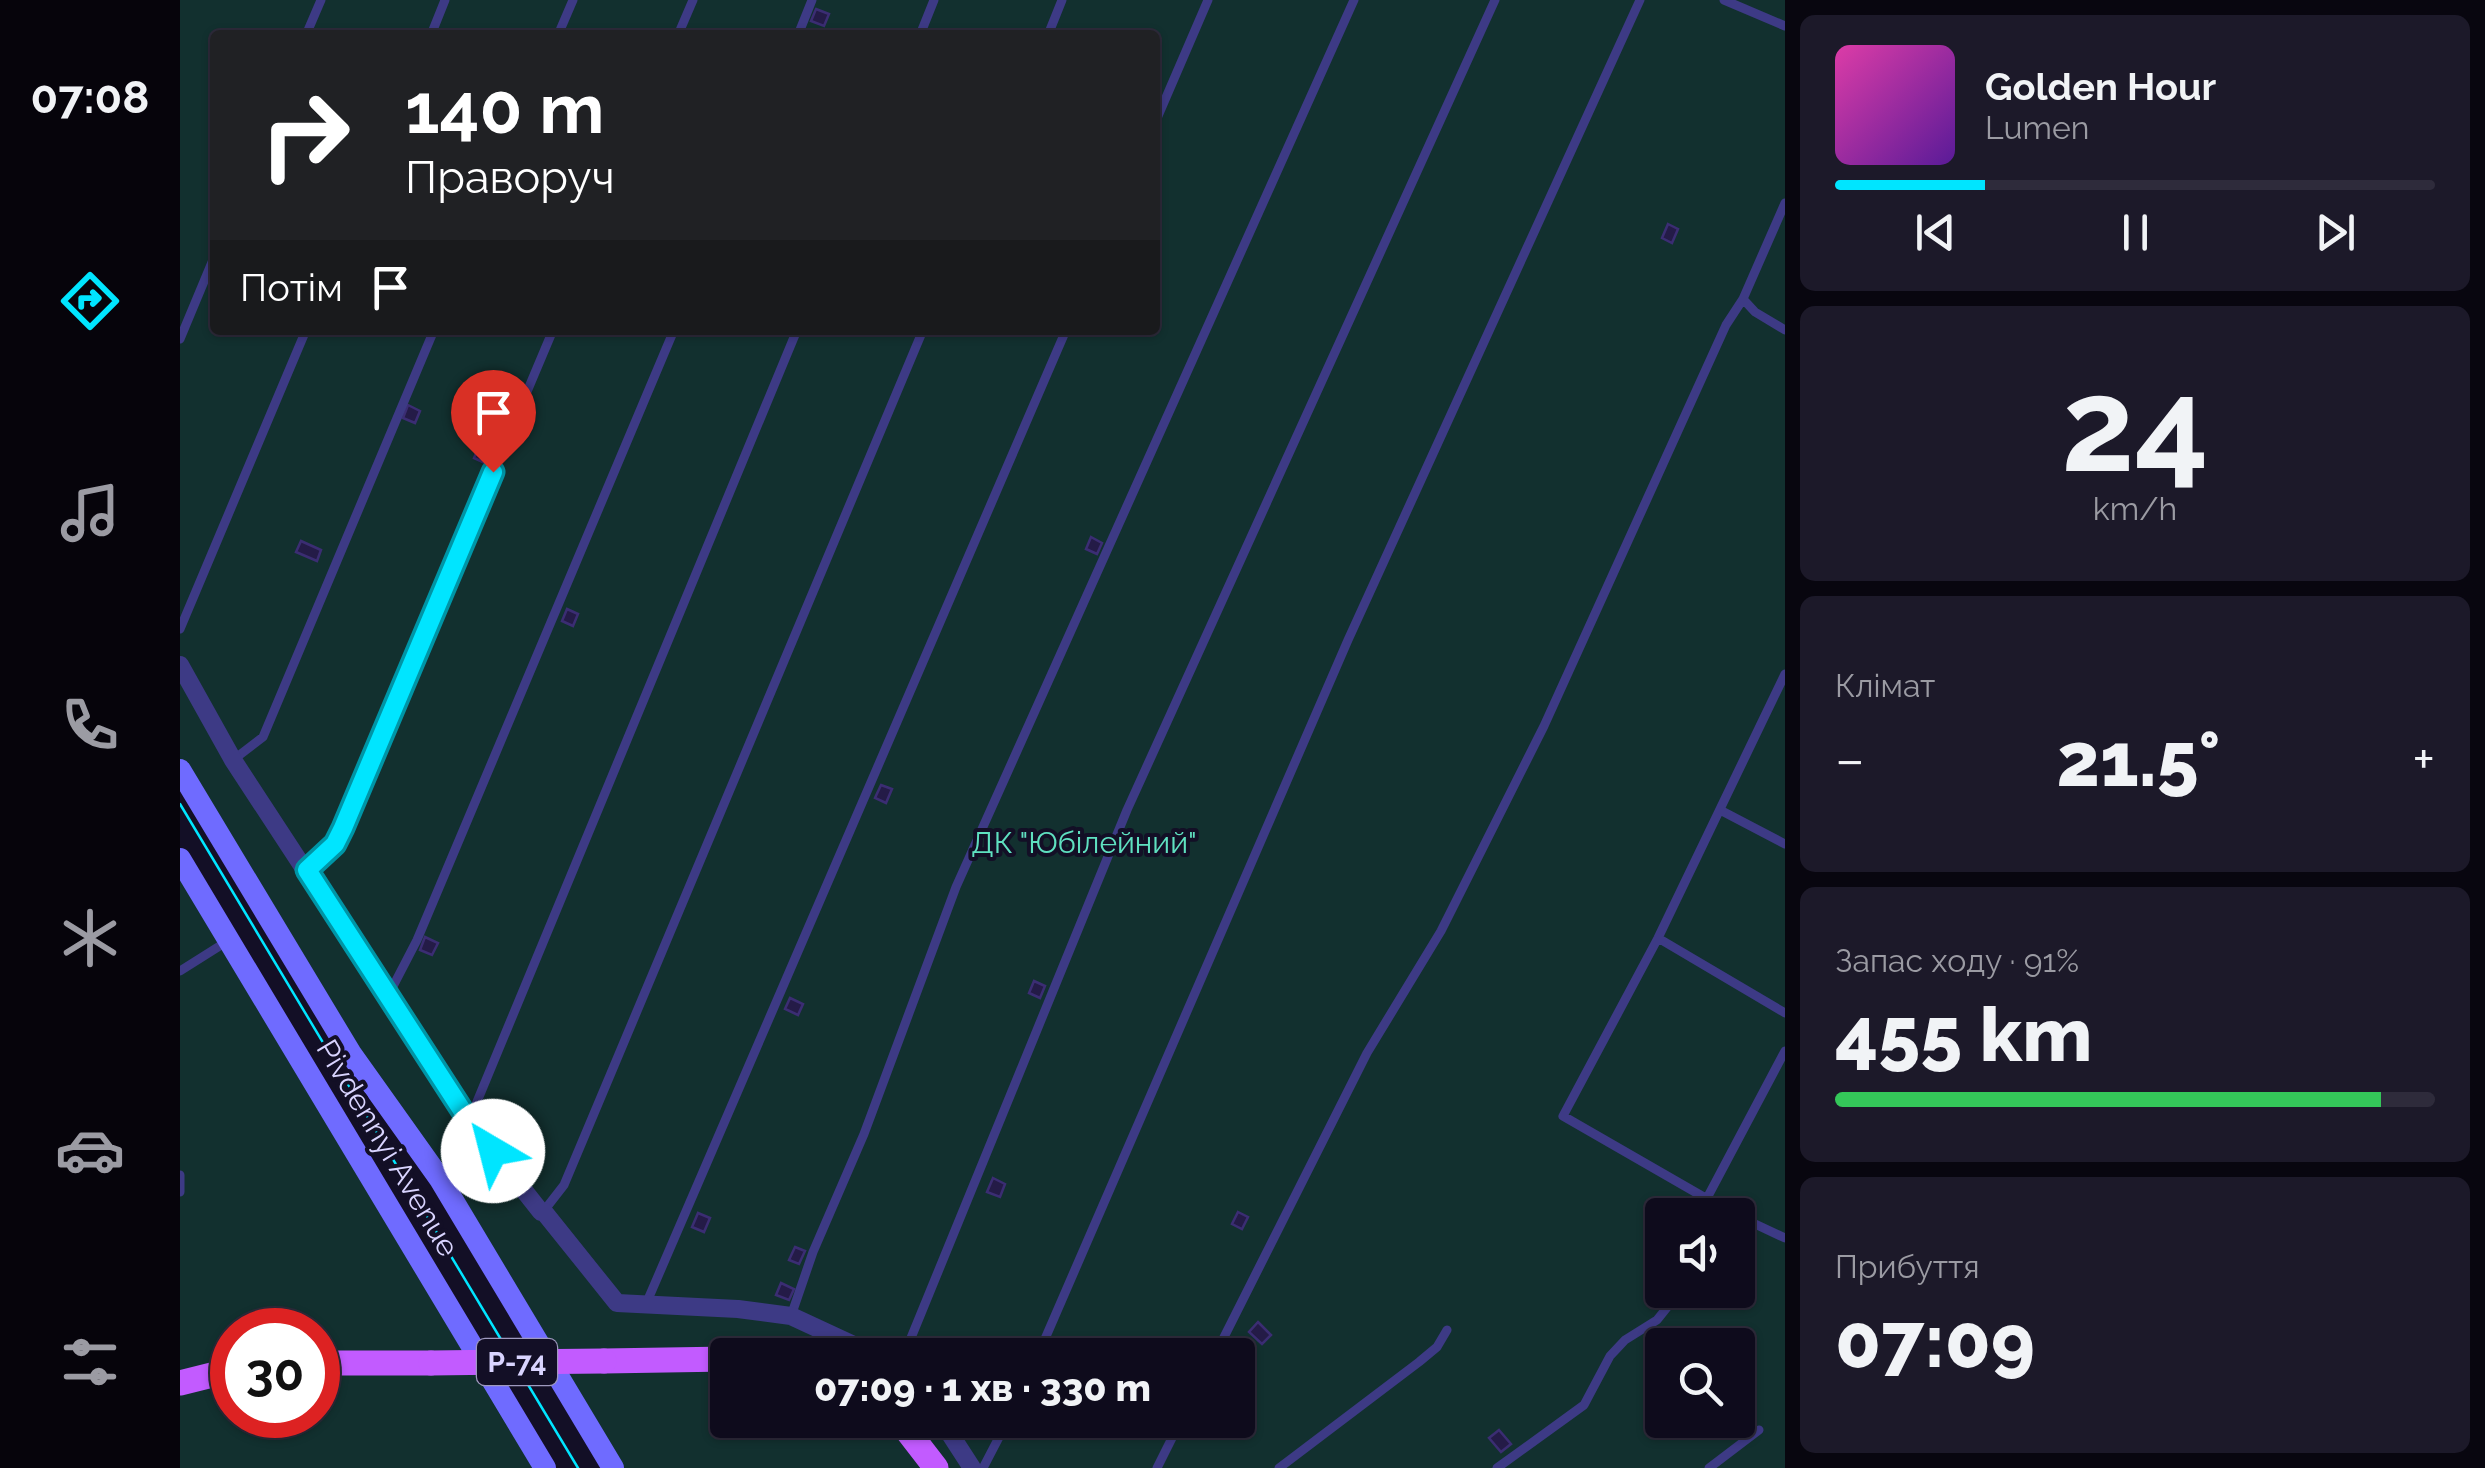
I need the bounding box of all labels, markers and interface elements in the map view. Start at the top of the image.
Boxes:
text: Golden Hour [1985,64,2216,109]
text: 140 m [405,67,605,149]
icon: right [240,70,370,200]
text: 07:08 [31,71,149,124]
text: Lumen [1985,109,2089,146]
text: Праворуч [405,151,615,204]
icon: previous [1908,205,1963,260]
icon: pause [2108,205,2163,260]
icon: next [2308,205,2363,260]
icon: arrive [363,260,418,315]
text: Потім [240,265,343,310]
icon: directions [55,266,125,336]
text: 24 [2061,349,2209,501]
pin [451,370,536,473]
icon: arrive [466,385,521,440]
icon: music [55,478,125,548]
text: km/h [2093,490,2177,527]
text: Клімат [1835,667,1935,704]
icon: phone [55,690,125,760]
text: 21.5° [2056,715,2220,804]
text: − [1835,727,1865,792]
text: + [2412,727,2435,792]
park label: ДК "Юбілейний" [971,825,1197,860]
icon: climate [55,903,125,973]
text: Запас ходу · 91% [1835,942,2079,979]
text: 455 km [1835,990,2092,1079]
street label: Pivdennyi Avenue [310,1033,466,1263]
position arrow [441,1099,545,1203]
icon: car [55,1115,125,1185]
map controls [1645,1198,1755,1438]
button: sound [1645,1198,1755,1308]
text: Прибуття [1835,1248,1980,1285]
text: 07:09 [1835,1296,2035,1385]
speed limit sign: 30 [210,1308,340,1438]
icon: filters [55,1327,125,1397]
button: search [1645,1328,1755,1438]
road number: Р-74 [477,1339,557,1385]
text: 07:09 · 1 хв · 330 m [814,1365,1151,1410]

